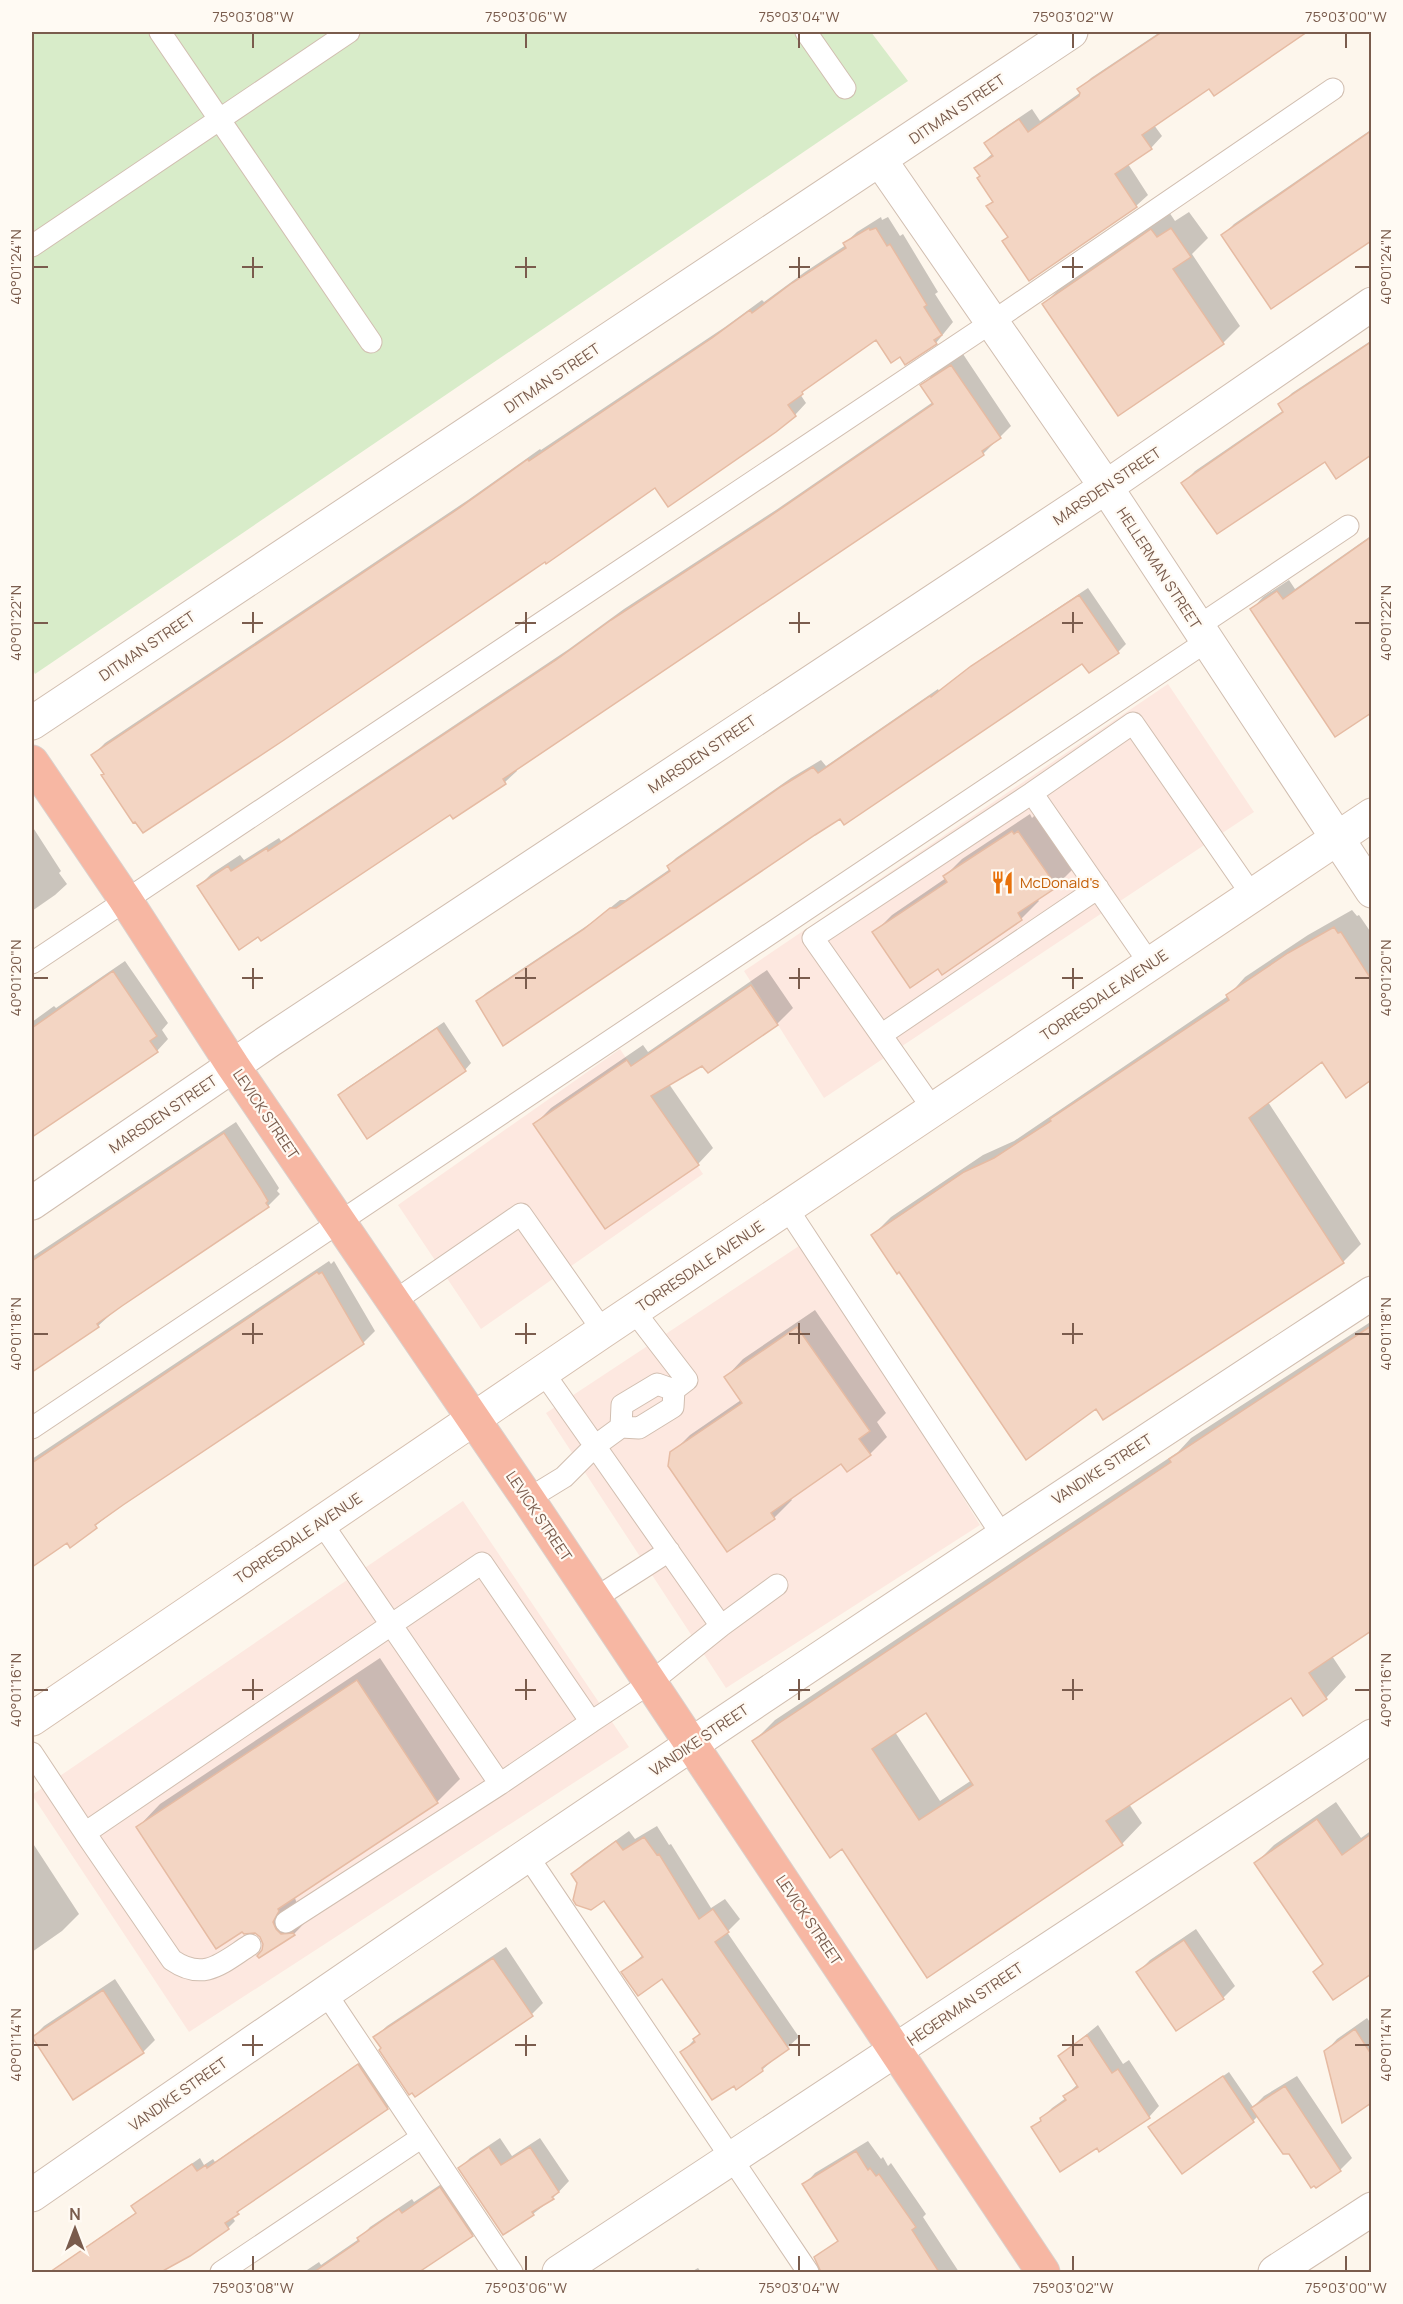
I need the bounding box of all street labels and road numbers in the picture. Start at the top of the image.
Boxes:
street label: DITMAN STREET [905,69,1009,149]
street label: DITMAN STREET [500,338,604,418]
street label: MARSDEN STREET [1049,442,1165,530]
street label: HELLERMAN STREET [1112,503,1206,633]
street label: DITMAN STREET [95,606,199,686]
street label: MARSDEN STREET [644,710,760,798]
street label: TORRESDALE AVENUE [1036,944,1172,1046]
street label: LEVICK STREET [228,1065,304,1163]
street label: MARSDEN STREET [105,1070,221,1158]
street label: TORRESDALE AVENUE [632,1215,768,1317]
street label: VANDIKE STREET [1048,1429,1156,1509]
street label: LEVICK STREET [501,1467,577,1565]
street label: TORRESDALE AVENUE [230,1487,366,1589]
street label: VANDIKE STREET [645,1699,753,1781]
street label: LEVICK STREET [771,1871,847,1969]
street label: HEGERMAN STREET [903,1957,1027,2051]
street label: VANDIKE STREET [125,2052,231,2136]

